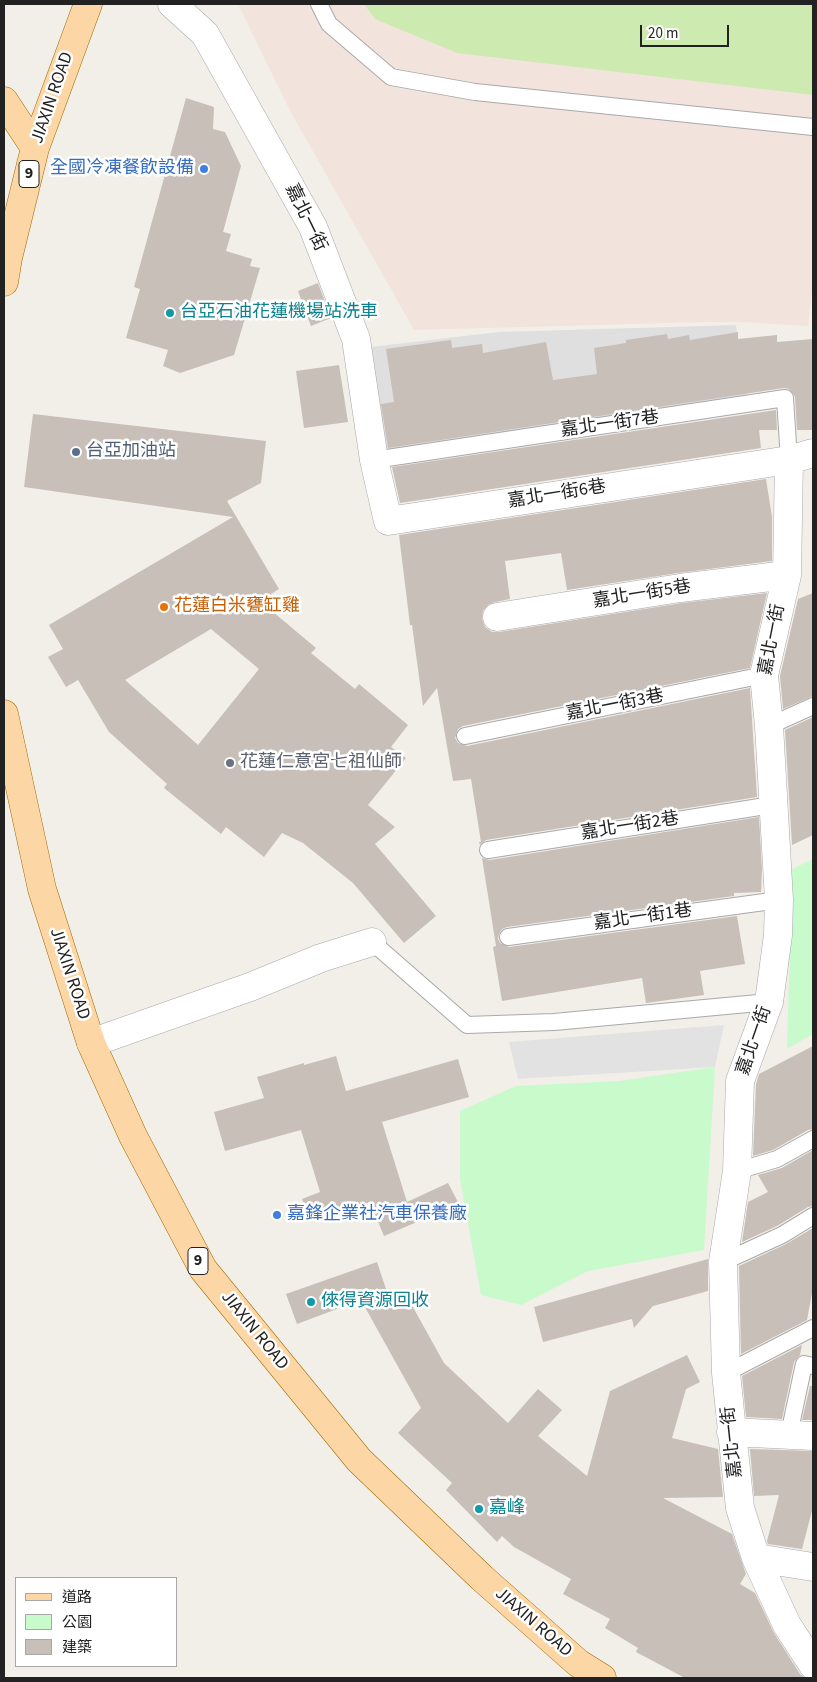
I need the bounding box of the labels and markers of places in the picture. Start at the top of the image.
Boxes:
place label: 全國冷凍餐飲設備 [50,158,194,180]
marker: 全國冷凍餐飲設備 [198,163,210,175]
place label: 台亞石油花蓮機場站洗車 [180,302,378,324]
marker: 台亞石油花蓮機場站洗車 [164,307,176,319]
place label: 台亞加油站 [86,441,176,463]
marker: 台亞加油站 [70,446,82,458]
place label: 花蓮白米甕缸雞 [174,596,300,618]
marker: 花蓮白米甕缸雞 [158,601,170,613]
place label: 花蓮仁意宮七祖仙師 [240,752,402,774]
marker: 花蓮仁意宮七祖仙師 [224,757,236,769]
place label: 嘉鋒企業社汽車保養廠 [287,1204,467,1226]
marker: 嘉鋒企業社汽車保養廠 [271,1209,283,1221]
place label: 倈得資源回收 [321,1291,429,1313]
marker: 倈得資源回收 [305,1296,317,1308]
place label: 嘉峰 [489,1498,525,1520]
marker: 嘉峰 [473,1503,485,1515]

